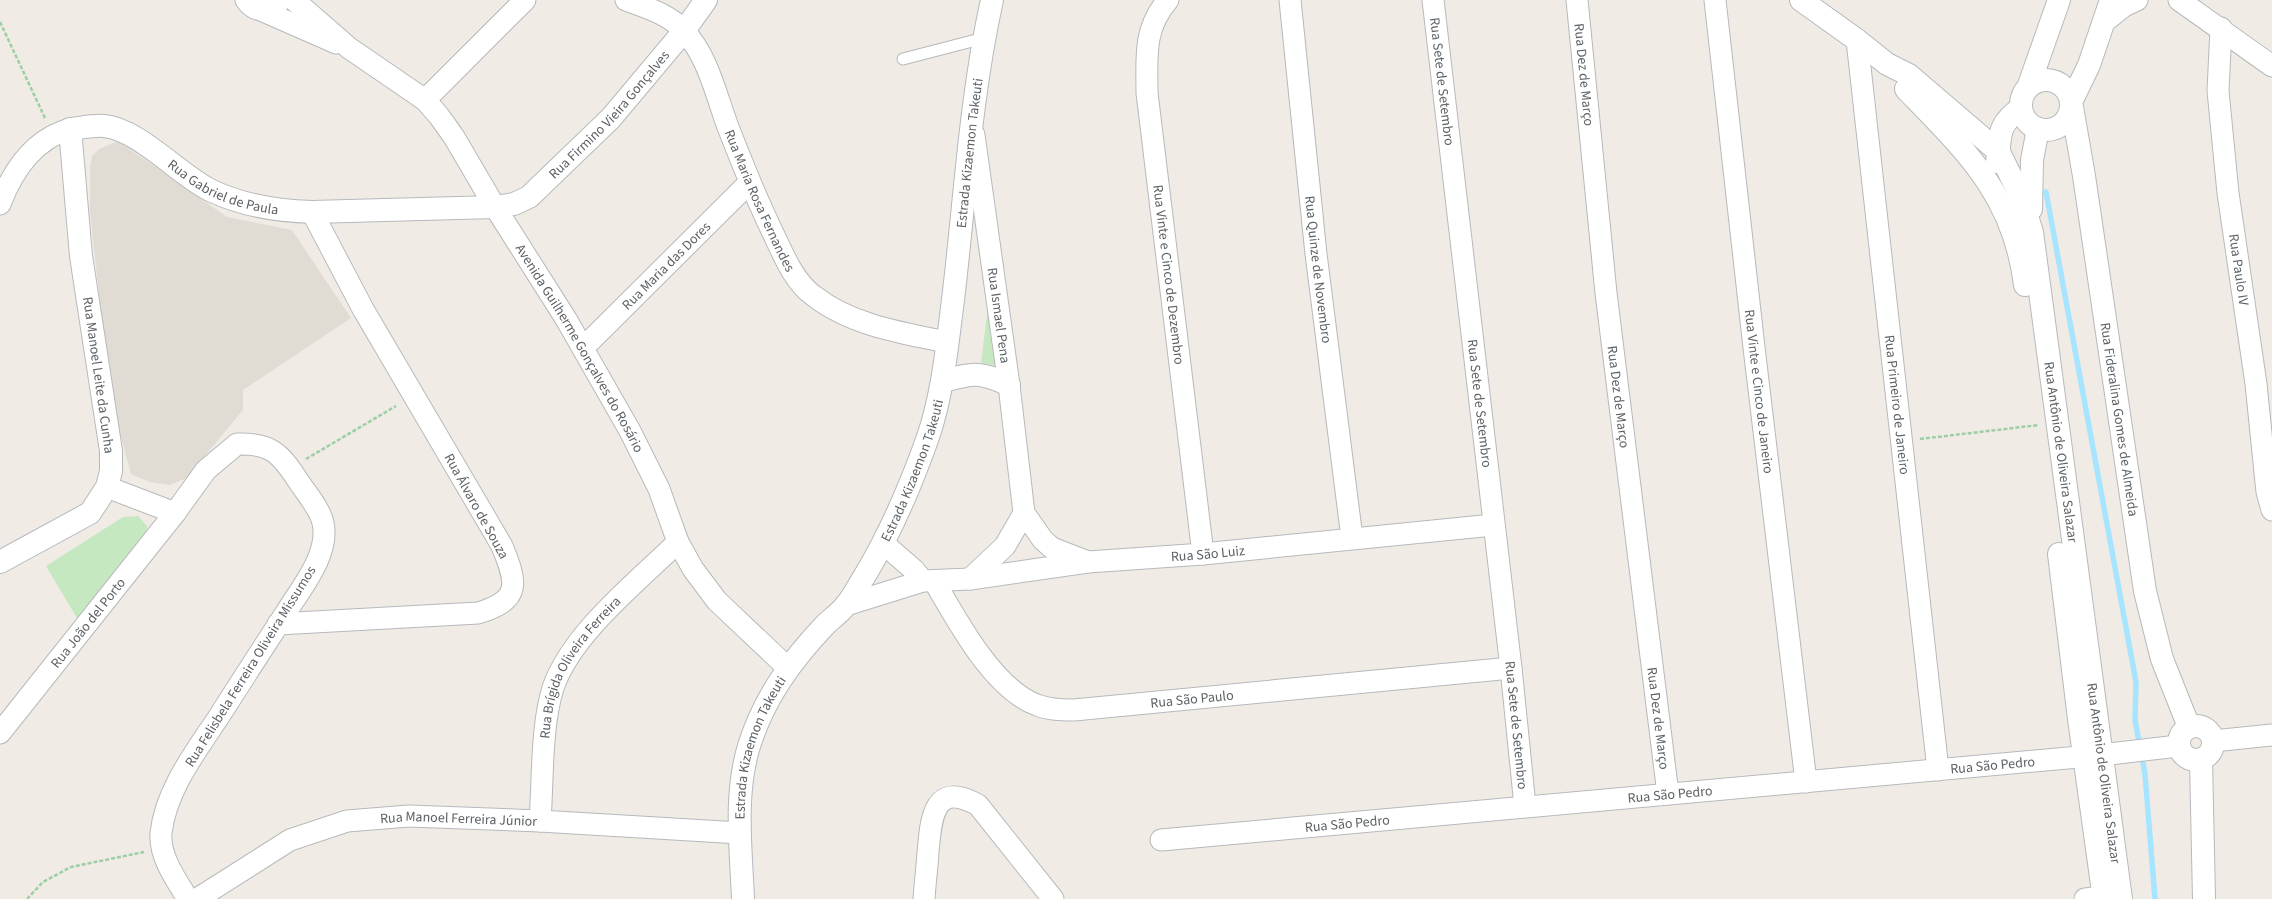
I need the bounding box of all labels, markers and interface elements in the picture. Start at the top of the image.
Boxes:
street label: Rua Sete de Setembro [1424,16,1459,147]
street label: Rua Dez de Março [1568,22,1598,127]
street label: Rua Firmino Vieira Gonçalves [545,46,675,184]
street label: Estrada Kizaemon Takeuti [952,77,989,229]
street label: Rua Maria Rosa Fernandes [719,127,799,276]
street label: Rua Gabriel de Paula [163,155,280,220]
street label: Rua Vinte e Cinco de Dezembro [1147,184,1189,366]
street label: Rua Quinze de Novembro [1299,195,1336,345]
street label: Rua Maria das Dores [618,217,716,315]
street label: Rua Paulo IV [2223,233,2253,308]
street label: Avenida Guilherme Gonçalves do Rosário [510,240,648,456]
street label: Rua Ismael Pena [982,266,1015,364]
street label: Rua Manoel Leite da Cunha [77,296,119,455]
street label: Rua Vinte e Cinco de Janeiro [1739,308,1778,475]
street label: Rua Fideralina Gomes de Almeida [2095,321,2143,518]
street label: Rua Primeiro de Janeiro [1879,334,1914,476]
street label: Rua Sete de Setembro [1462,338,1497,469]
street label: Rua Dez de Março [1602,345,1634,449]
street label: Rua Antônio de Oliveira Salazar [2038,360,2082,544]
street label: Estrada Kizaemon Takeuti [876,398,949,545]
street label: Rua Álvaro de Souza [439,450,513,563]
street label: Rua São Luiz [1170,541,1246,567]
street label: Rua Felisbela Ferreira Oliveira Missumos [180,562,321,771]
street label: Rua João del Porto [46,574,131,673]
street label: Rua Brígida Oliveira Ferreira [535,592,626,739]
street label: Rua Sete de Setembro [1499,660,1532,790]
street label: Rua Dez de Março [1641,666,1674,771]
street label: Estrada Kizaemon Takeuti [731,672,791,820]
street label: Rua Antônio de Oliveira Salazar [2081,682,2125,865]
street label: Rua São Paulo [1149,686,1235,714]
street label: Rua São Pedro [1949,752,2036,780]
street label: Rua São Pedro [1627,781,1713,809]
street label: Rua Manoel Ferreira Júnior [379,807,538,832]
street label: Rua São Pedro [1304,810,1391,838]

